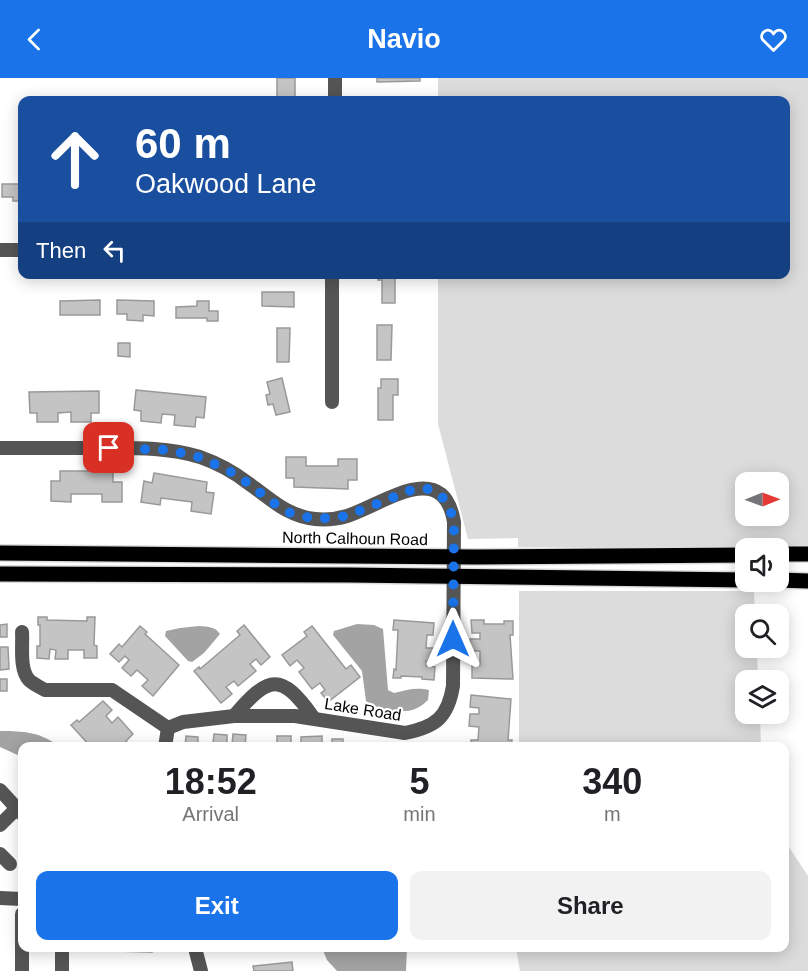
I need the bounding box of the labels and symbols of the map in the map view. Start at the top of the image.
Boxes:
pin [83,422,134,473]
north arrow [735,472,789,526]
street label: North Calhoun Road [282,529,428,548]
position arrow [421,607,485,671]
street label: Lake Road [323,695,402,724]

